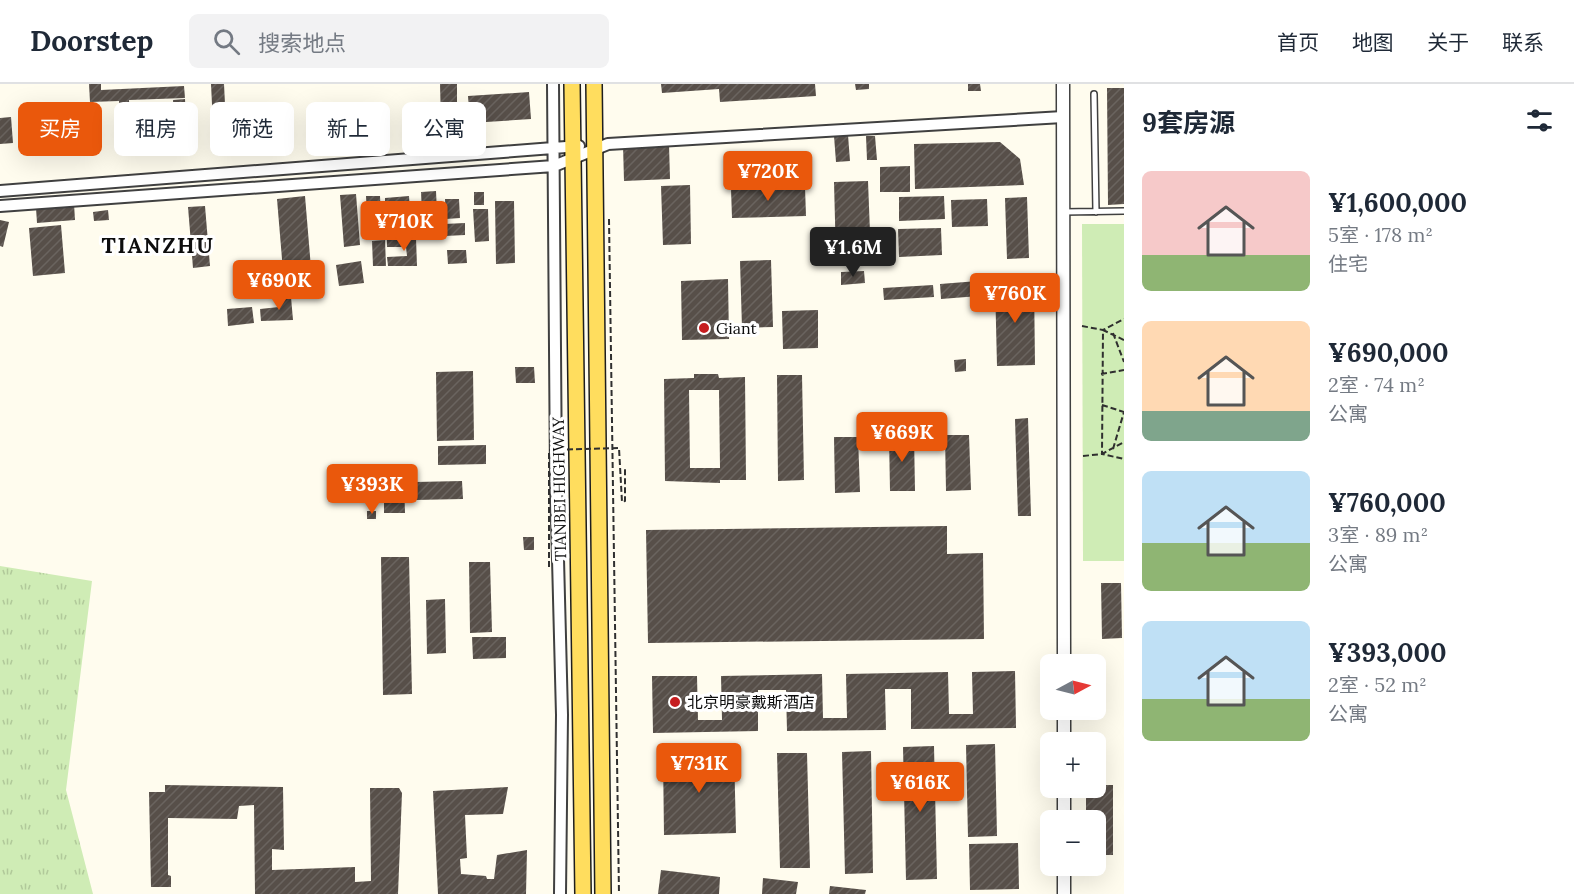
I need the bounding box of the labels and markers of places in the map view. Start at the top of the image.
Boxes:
pin: ¥720K [726,151,810,202]
pin: ¥710K [362,201,446,252]
pin: ¥1.6M [811,227,895,278]
pin: ¥690K [237,260,321,311]
pin: ¥760K [973,273,1057,324]
place label: Giant [716,318,757,338]
marker: Giant [697,321,711,335]
pin: ¥669K [860,412,944,463]
pin: ¥393K [330,464,414,515]
place label: 北京明豪戴斯酒店 [687,692,815,712]
marker: 北京明豪戴斯酒店 [668,695,682,709]
pin: ¥731K [657,743,741,794]
pin: ¥616K [878,762,962,813]

